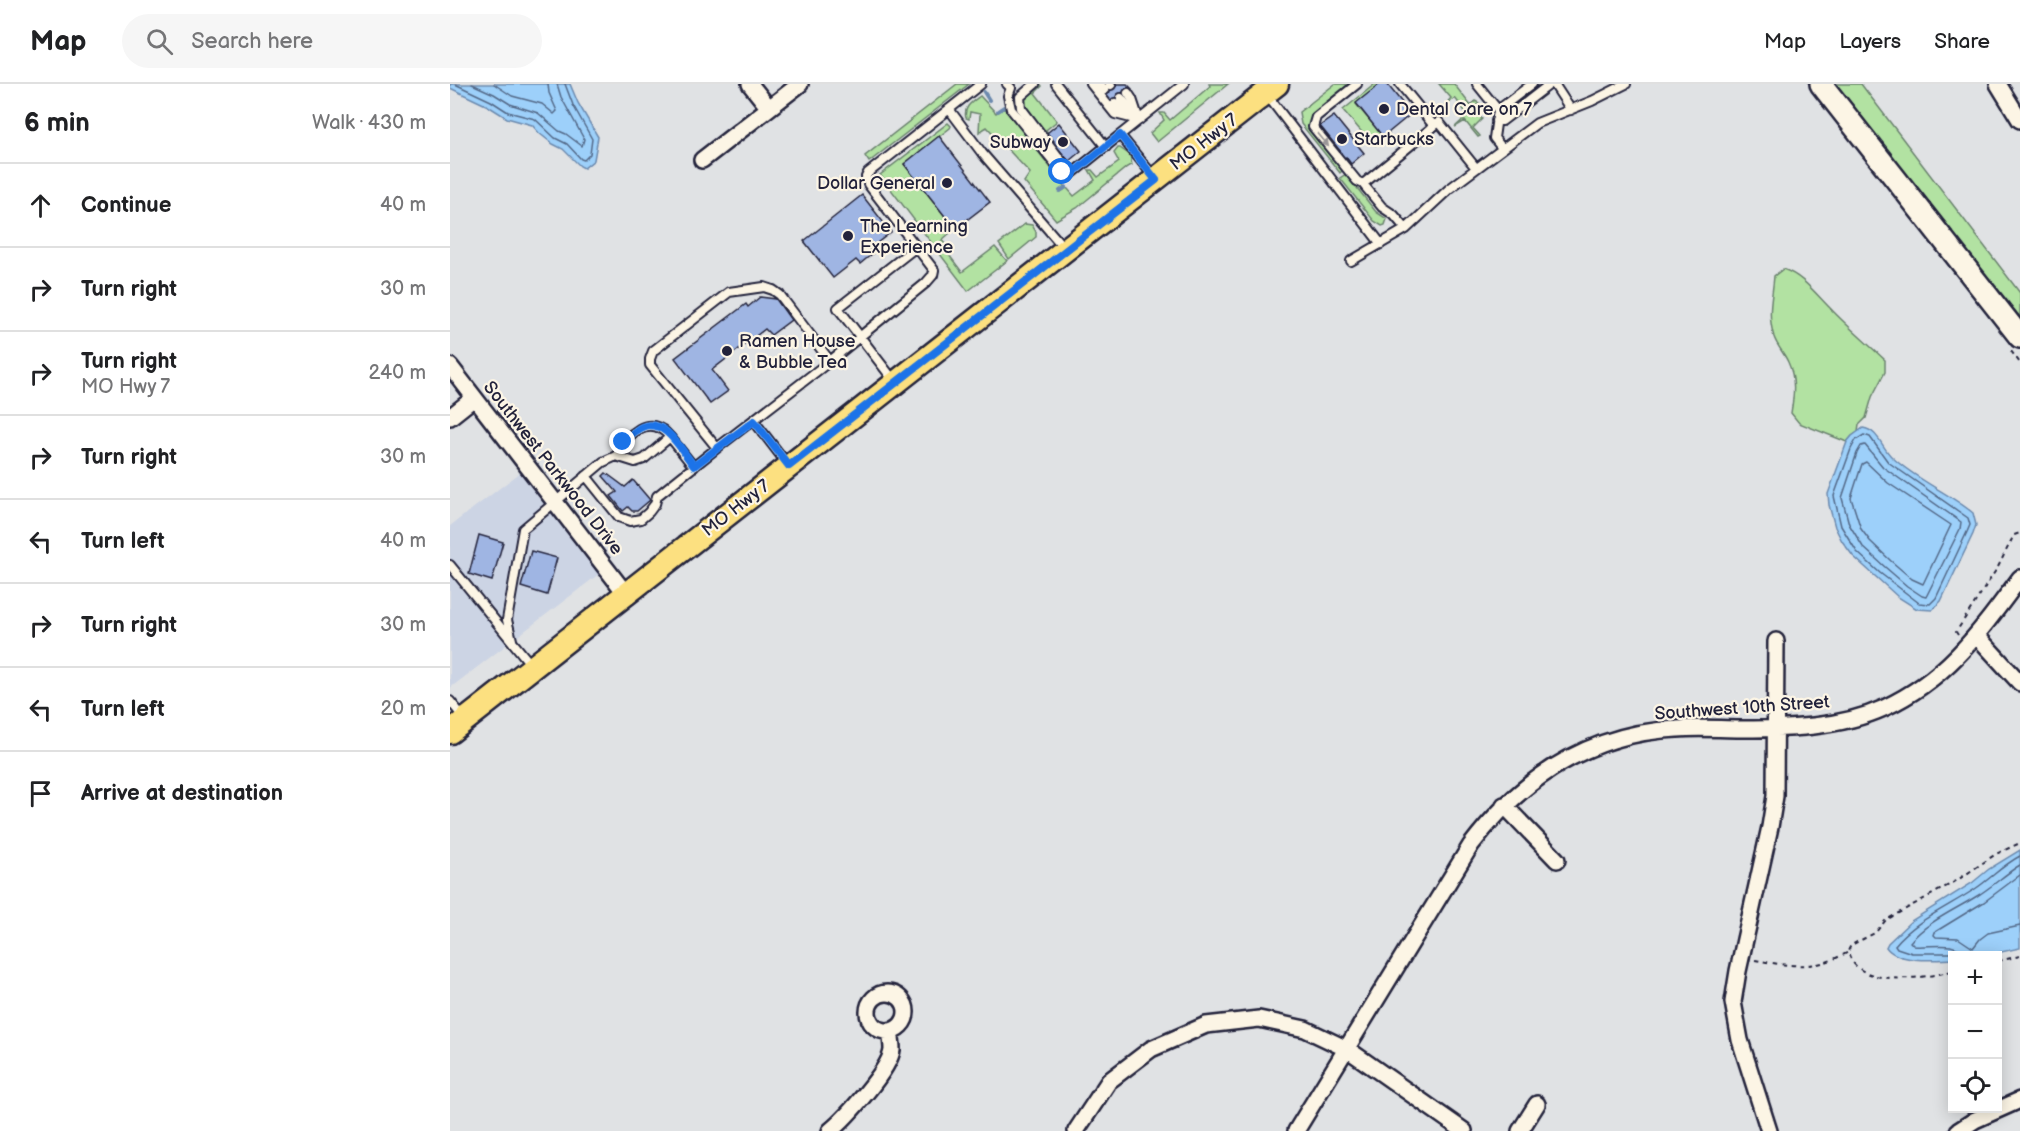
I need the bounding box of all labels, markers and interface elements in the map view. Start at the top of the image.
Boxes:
search box [122,14,542,68]
text: Map [30,25,86,58]
icon: search [143,25,176,58]
text: Search here [191,28,313,55]
text: Map [1764,29,1806,54]
text: Layers [1839,29,1901,54]
text: Share [1934,29,1990,54]
place label: Dental Care on 7 [1396,99,1532,120]
marker: Dental Care on 7 [1377,102,1391,116]
text: 6 min [24,108,90,139]
street label: MO Hwy 7 [1166,109,1242,175]
text: Walk · 430 m [312,111,426,135]
place label: Starbucks [1354,129,1434,150]
place label: Subway [990,132,1052,153]
one-way arrow [1316,132,1329,147]
marker: Starbucks [1335,132,1349,146]
marker: Subway [1056,135,1070,149]
route start [1048,158,1074,184]
place label: Dollar General [817,173,935,194]
marker: Dollar General [940,176,954,190]
icon: ahead [24,189,57,222]
text: Continue [81,192,171,219]
text: 40 m [380,193,426,217]
place label: The Learning Experience [860,216,968,258]
marker: The Learning Experience [841,229,855,243]
icon: right [24,273,57,306]
text: Turn right [81,276,177,303]
text: 30 m [380,277,426,301]
place label: Ramen House & Bubble Tea [739,331,856,373]
marker: Ramen House & Bubble Tea [720,344,734,358]
text: Turn right [81,348,177,375]
icon: right [24,357,57,390]
text: 240 m [369,361,426,385]
text: MO Hwy 7 [81,375,170,399]
street label: Southwest Parkwood Drive [479,377,627,559]
route end [609,428,635,454]
icon: right [24,441,57,474]
text: Turn right [81,444,177,471]
text: 30 m [380,445,426,469]
street label: MO Hwy 7 [698,475,774,541]
icon: left [24,525,57,558]
text: Turn left [81,528,165,555]
text: 40 m [380,529,426,553]
icon: right [24,609,57,642]
text: Turn right [81,612,177,639]
text: 30 m [380,613,426,637]
street label: Southwest 10th Street [1654,691,1831,725]
icon: left [24,693,57,726]
text: Turn left [81,696,165,723]
text: 20 m [381,697,426,721]
icon: arrive [24,777,57,810]
text: Arrive at destination [81,780,283,807]
map controls [1948,951,2002,1113]
button: + [1948,951,2002,1005]
button: − [1948,1005,2002,1059]
button: locate [1948,1059,2002,1113]

